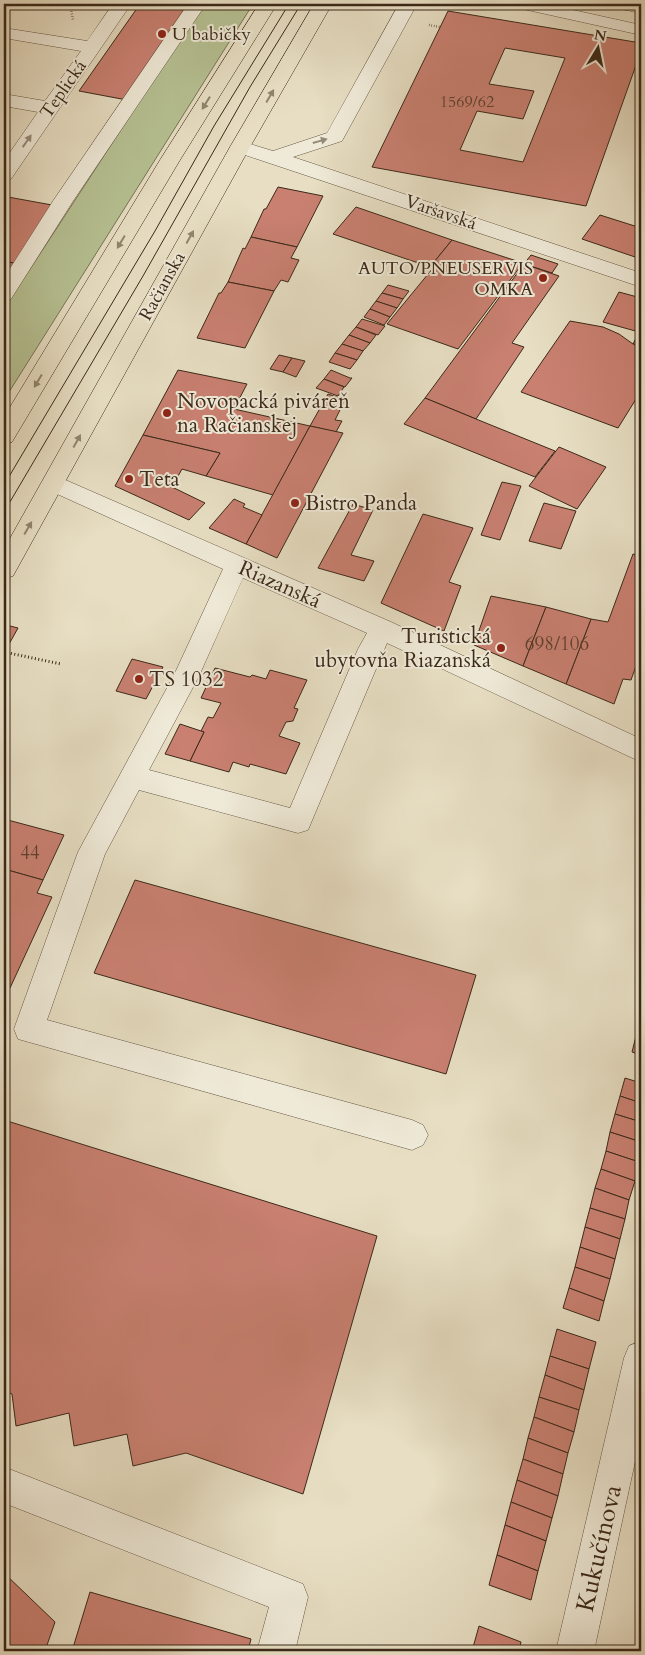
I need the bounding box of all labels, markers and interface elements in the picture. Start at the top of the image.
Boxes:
place label: U babičky [172,22,252,47]
north arrow [572,22,622,72]
text: N [593,25,608,46]
marker: U babičky [156,28,168,40]
street label: Teplická [34,55,93,124]
one-way arrow [265,89,274,102]
house number: 1569/62 [440,91,494,113]
one-way arrow [201,96,210,109]
one-way arrow [22,134,32,148]
one-way arrow [313,137,328,145]
street label: Varšavská [402,189,480,236]
one-way arrow [185,230,194,244]
one-way arrow [117,235,126,248]
street label: Račianska [133,247,192,325]
place label: AUTO/PNEUSERVIS OMKA [358,256,533,302]
marker: AUTO/PNEUSERVIS OMKA [537,272,549,284]
one-way arrow [33,375,42,388]
place label: Novopacká piváreň na Račianskej [177,387,350,440]
marker: Novopacká piváreň na Račianskej [161,407,173,419]
one-way arrow [73,433,81,448]
place label: Teta [139,465,180,494]
marker: Teta [123,473,135,485]
place label: Bistro Panda [305,489,417,518]
marker: Bistro Panda [289,497,301,509]
one-way arrow [24,521,33,534]
street label: Riazanská [234,553,326,615]
place label: Turistická ubytovňa Riazanská [315,622,491,675]
house number: 698/106 [525,631,589,657]
marker: Turistická ubytovňa Riazanská [495,642,507,654]
place label: TS 1032 [149,665,224,694]
marker: TS 1032 [133,673,145,685]
house number: 44 [20,840,40,866]
street label: Kukučínova [568,1481,630,1615]

